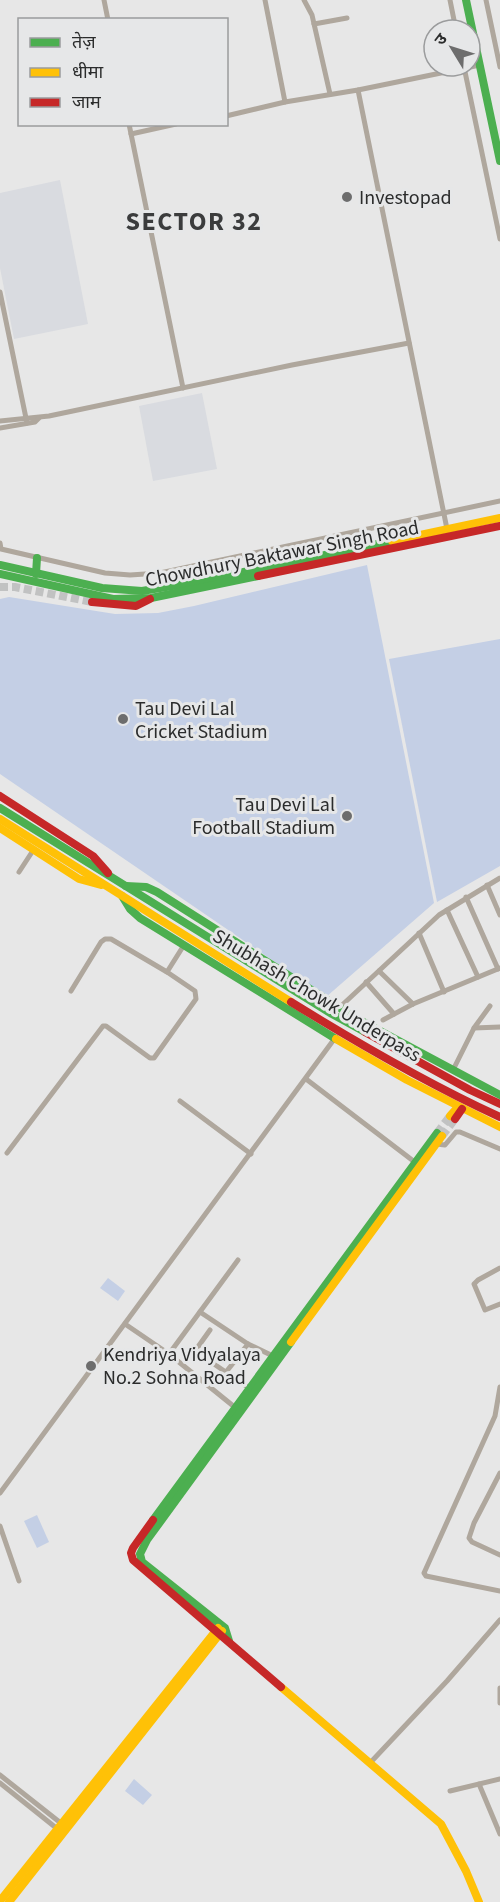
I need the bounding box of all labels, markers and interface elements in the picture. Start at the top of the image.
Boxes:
legend [18,18,228,126]
north arrow [422,18,482,78]
text: उ [429,28,453,50]
text: तेज़ [72,30,96,55]
text: धीमा [72,60,103,85]
text: जाम [72,90,102,115]
place label: Investopad [359,184,452,212]
marker: Investopad [340,190,354,204]
district label: SECTOR 32 [125,203,263,240]
street label: Chowdhury Baktawar Singh Road [143,514,422,594]
place label: Tau Devi Lal Cricket Stadium [135,695,268,746]
marker: Tau Devi Lal Cricket Stadium [116,712,130,726]
place label: Tau Devi Lal Football Stadium [192,791,335,842]
marker: Tau Devi Lal Football Stadium [340,809,354,823]
street label: Shubhash Chowk Underpass [207,922,426,1069]
place label: Kendriya Vidyalaya No.2 Sohna Road [103,1341,261,1392]
marker: Kendriya Vidyalaya No.2 Sohna Road [84,1359,98,1373]

